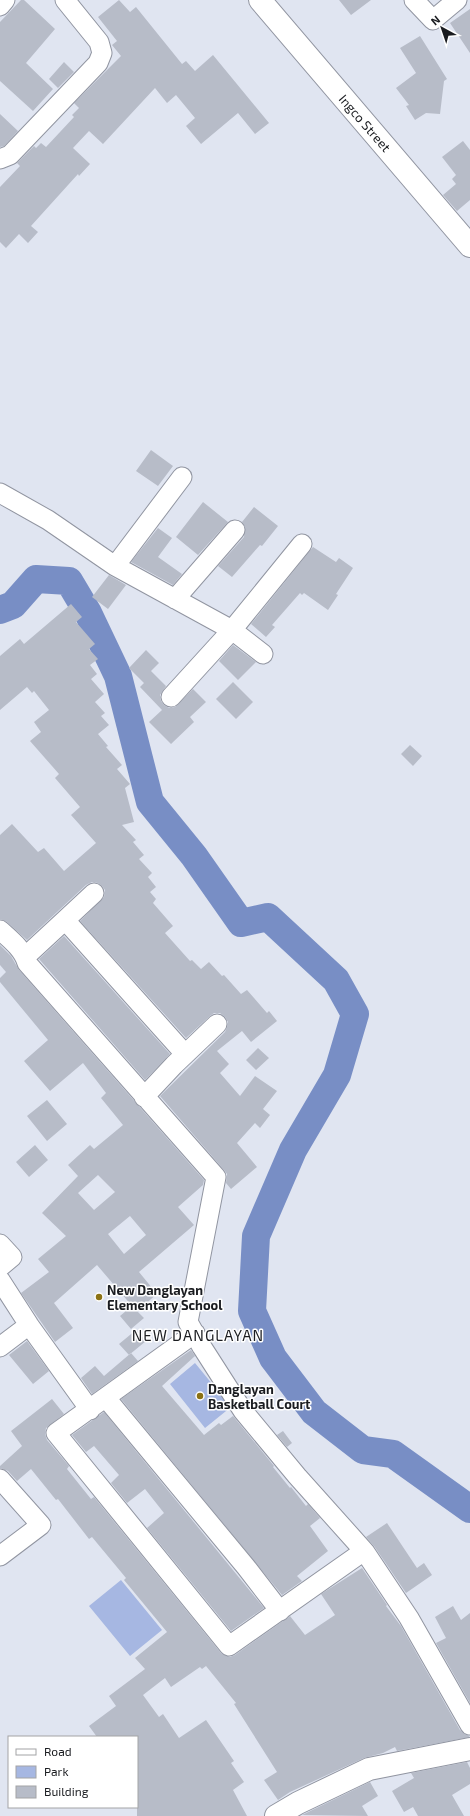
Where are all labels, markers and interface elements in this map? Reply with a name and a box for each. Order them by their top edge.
north arrow [422,8,462,48]
text: N [428,12,443,27]
street label: Ingco Street [336,91,394,155]
place label: New Danglayan Elementary School [107,1282,223,1313]
marker: New Danglayan Elementary School [94,1292,104,1302]
district label: NEW DANGLAYAN [132,1326,264,1344]
place label: Danglayan Basketball Court [208,1381,311,1412]
marker: Danglayan Basketball Court [195,1391,205,1401]
legend [8,1736,138,1808]
text: Road [44,1744,72,1758]
text: Park [44,1764,69,1778]
text: Building [44,1784,89,1798]

